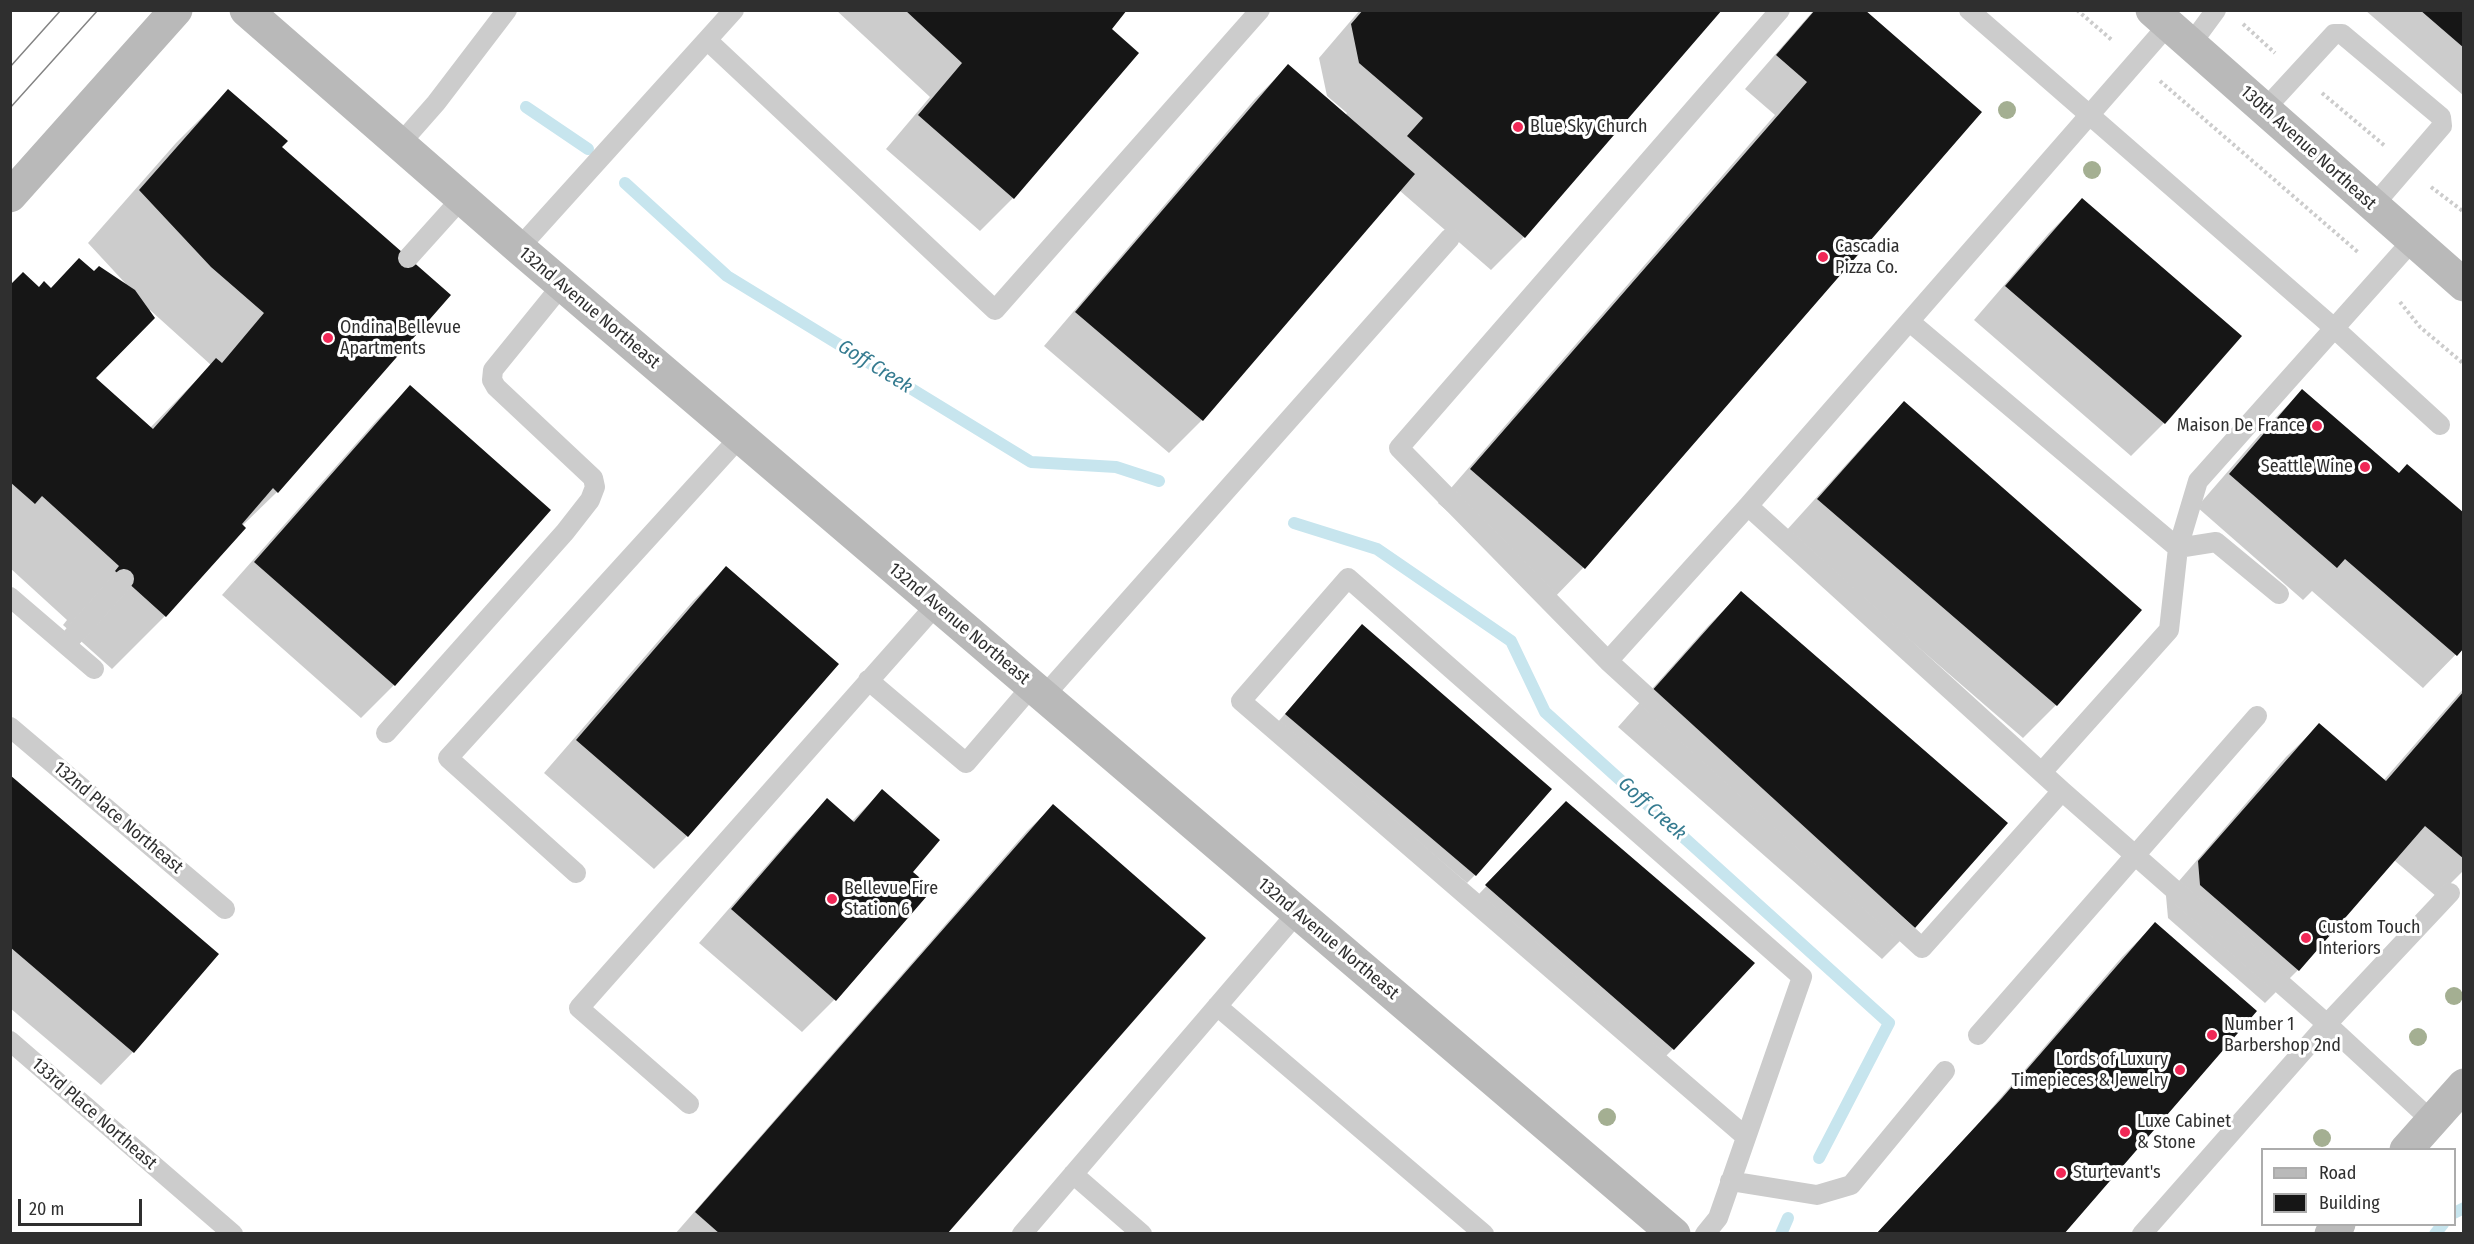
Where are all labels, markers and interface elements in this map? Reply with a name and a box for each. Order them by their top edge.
street label: 130th Avenue Northeast [2236,81,2380,215]
place label: Blue Sky Church [1530,116,1648,138]
marker: Blue Sky Church [1511,120,1525,134]
place label: Cascadia Pizza Co. [1835,236,1900,278]
street label: 132nd Avenue Northeast [514,243,664,373]
marker: Cascadia Pizza Co. [1816,250,1830,264]
place label: Ondina Bellevue Apartments [340,317,461,360]
marker: Ondina Bellevue Apartments [321,331,335,345]
water label: Goff Creek [833,335,917,399]
place label: Maison De France [2177,415,2305,437]
marker: Maison De France [2310,419,2324,433]
place label: Seattle Wine [2261,456,2353,478]
marker: Seattle Wine [2358,460,2372,474]
street label: 132nd Avenue Northeast [884,559,1034,689]
street label: 132nd Place Northeast [49,757,187,879]
water label: Goff Creek [1613,772,1691,846]
street label: 132nd Avenue Northeast [1253,874,1403,1004]
place label: Bellevue Fire Station 6 [844,878,938,920]
marker: Bellevue Fire Station 6 [825,892,839,906]
place label: Custom Touch Interiors [2318,917,2421,960]
marker: Custom Touch Interiors [2299,931,2313,945]
place label: Number 1 Barbershop 2nd [2224,1014,2341,1056]
marker: Number 1 Barbershop 2nd [2205,1028,2219,1042]
place label: Lords of Luxury Timepieces & Jewelry [2011,1049,2168,1092]
street label: 133rd Place Northeast [27,1054,161,1174]
marker: Lords of Luxury Timepieces & Jewelry [2173,1063,2187,1077]
place label: Luxe Cabinet & Stone [2137,1111,2231,1154]
marker: Luxe Cabinet & Stone [2118,1125,2132,1139]
legend [2261,1148,2456,1226]
place label: Sturtevant's [2073,1162,2161,1184]
text: Road [2319,1162,2356,1184]
marker: Sturtevant's [2054,1166,2068,1180]
scale bar [21,1187,146,1225]
text: Building [2319,1192,2380,1214]
text: 20 m [29,1198,64,1220]

